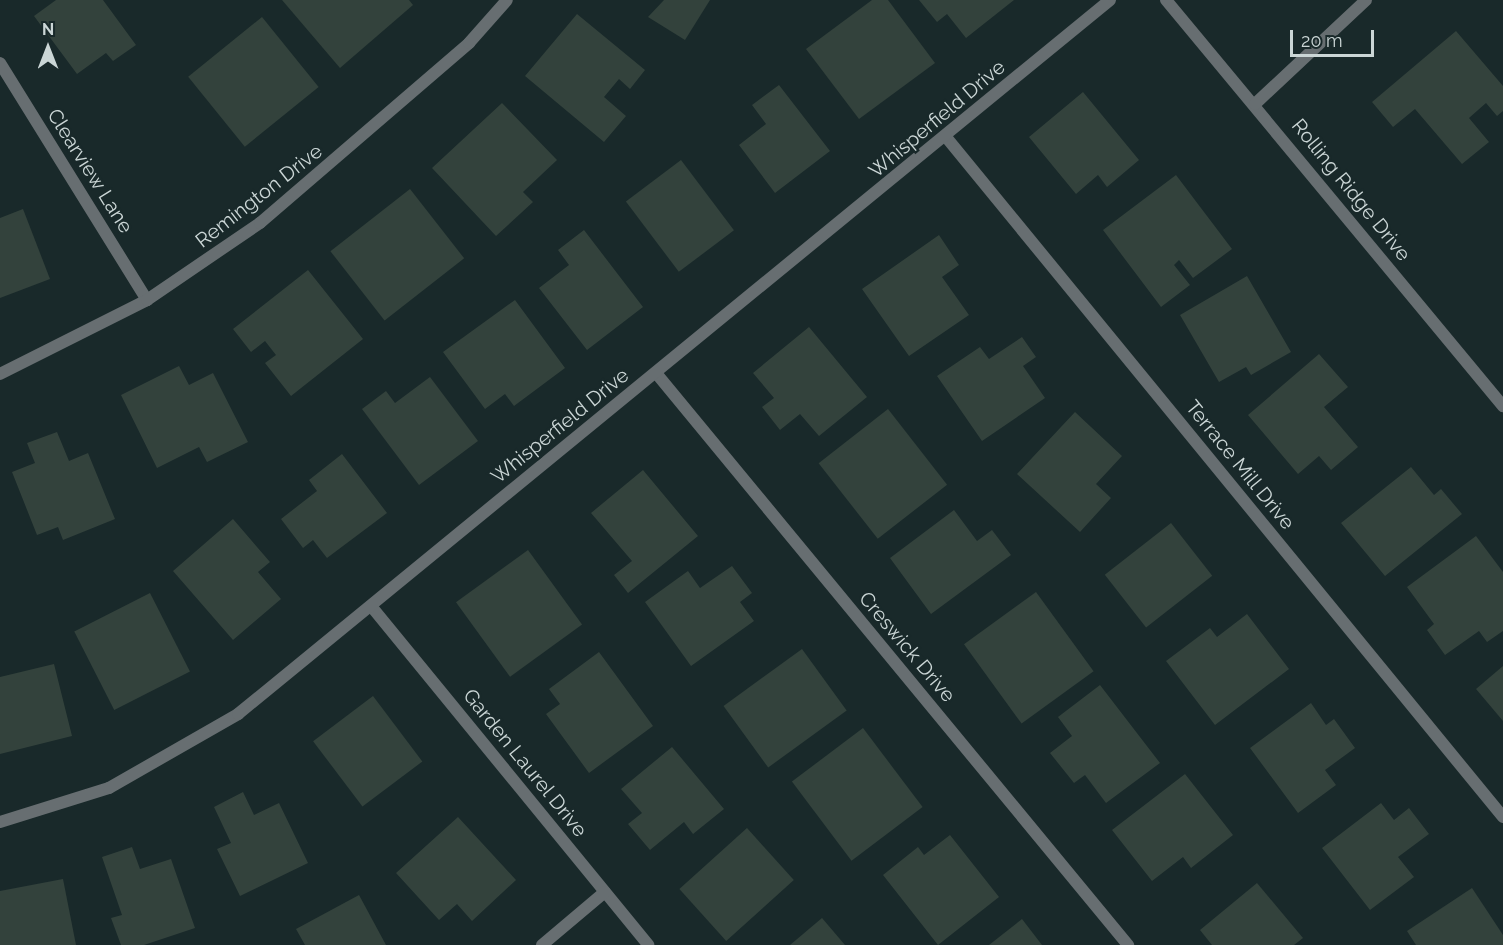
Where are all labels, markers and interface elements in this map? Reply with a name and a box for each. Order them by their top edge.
north arrow [18,18,78,78]
scale bar [1293,18,1377,56]
text: N [42,20,54,39]
text: 20 m [1301,30,1343,51]
street label: Whisperfield Drive [864,55,1010,183]
street label: Clearview Lane [42,104,138,238]
street label: Rolling Ridge Drive [1286,114,1416,266]
street label: Remington Drive [191,139,327,253]
street label: Whisperfield Drive [486,363,634,489]
street label: Terrace Mill Drive [1180,395,1300,535]
street label: Creswick Drive [854,587,960,707]
street label: Garden Laurel Drive [458,684,592,842]

